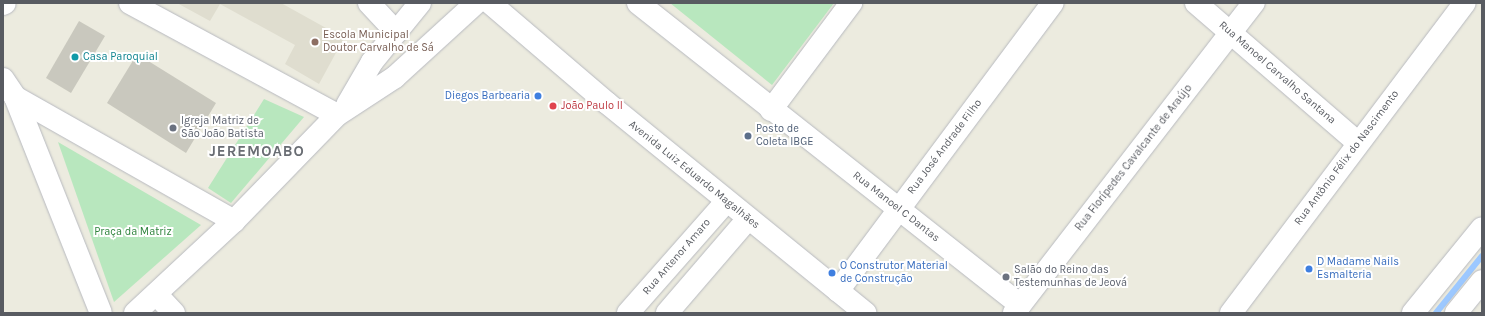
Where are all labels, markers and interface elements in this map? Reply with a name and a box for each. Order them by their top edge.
street label: Rua Manoel Carvalho Santana [1216,19,1338,127]
place label: Escola Municipal Doutor Carvalho de Sá [323,29,434,55]
marker: Escola Municipal Doutor Carvalho de Sá [310,37,320,47]
place label: Casa Paroquial [83,50,158,64]
marker: Casa Paroquial [70,52,80,62]
street label: Rua Florípedes Cavalcante de Araújo [1073,82,1195,234]
street label: Rua Antônio Félix do Nascimento [1292,88,1402,228]
place label: Diegos Barbearia [445,89,530,103]
marker: Diegos Barbearia [533,91,543,101]
street label: Rua José Andrade Filho [905,97,985,197]
place label: João Paulo II [561,99,623,113]
marker: João Paulo II [548,101,558,111]
place label: Igreja Matriz de São João Batista [181,115,264,141]
street label: Avenida Luiz Eduardo Magalhães [626,118,762,232]
marker: Igreja Matriz de São João Batista [168,123,178,133]
place label: Posto de Coleta IBGE [756,123,813,149]
marker: Posto de Coleta IBGE [743,131,753,141]
district label: JEREMOABO [209,143,305,161]
street label: Rua Manoel C Dantas [850,169,942,245]
street label: Rua Antenor Amaro [640,216,714,298]
park label: Praça da Matriz [94,225,172,239]
place label: D Madame Nails Esmalteria [1317,256,1399,282]
place label: O Construtor Material de Construção [840,260,948,286]
place label: Salão do Reino das Testemunhas de Jeová [1014,264,1127,290]
marker: D Madame Nails Esmalteria [1304,264,1314,274]
marker: O Construtor Material de Construção [827,268,837,278]
marker: Salão do Reino das Testemunhas de Jeová [1001,272,1011,282]

